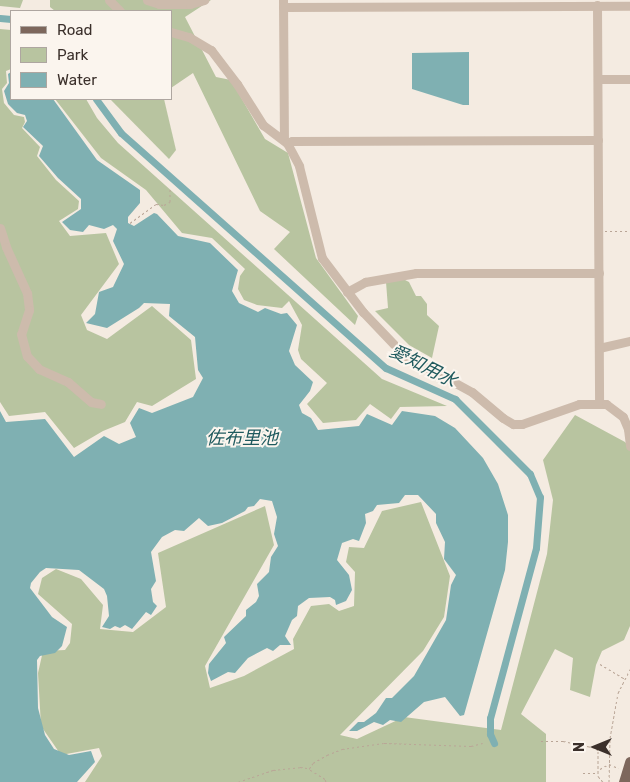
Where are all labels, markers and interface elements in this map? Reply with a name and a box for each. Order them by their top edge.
legend [10,10,172,100]
text: Road [57,21,93,39]
text: Park [57,46,88,64]
text: Water [57,71,97,89]
water label: 愛知用水 [386,340,460,392]
water label: 佐布里池 [206,427,278,449]
north arrow [570,722,620,772]
text: N [571,742,588,752]

